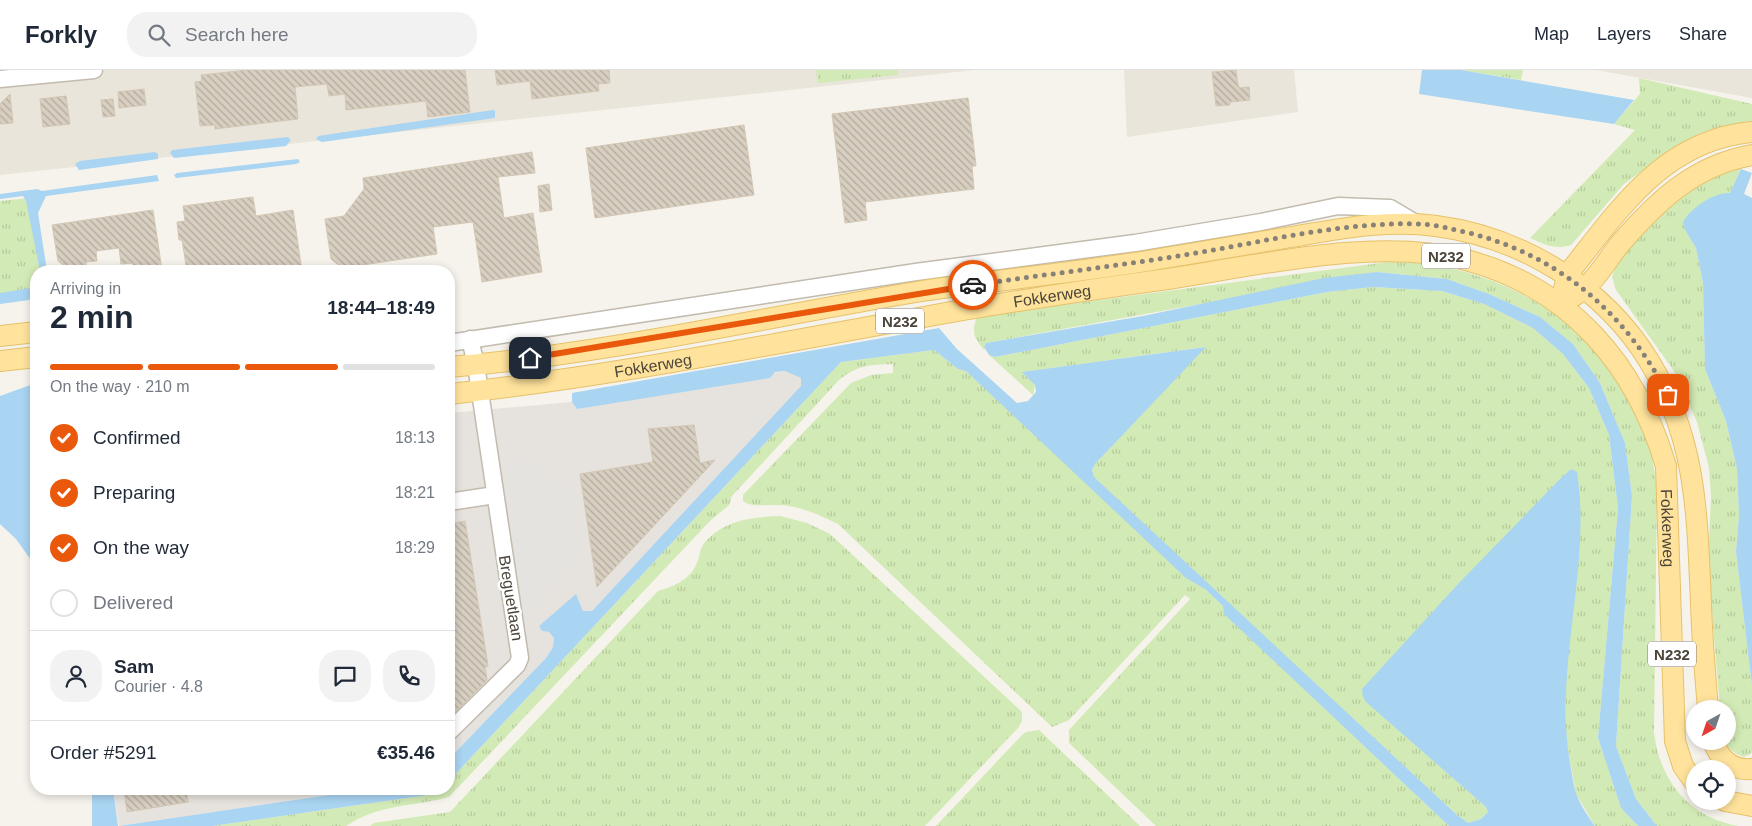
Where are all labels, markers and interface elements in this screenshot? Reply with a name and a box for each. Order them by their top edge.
search box [127,12,477,57]
text: Forkly [25,21,97,48]
icon: search [145,21,173,49]
text: Search here [185,24,289,45]
text: Map [1534,24,1569,44]
text: Layers [1597,24,1651,44]
text: Share [1679,24,1727,44]
road number: N232 [1422,244,1470,268]
courier [948,260,998,310]
icon: car [959,271,987,299]
text: Arriving in [50,280,121,297]
street label: Fokkerweg [1012,281,1092,310]
text: 18:44–18:49 [327,297,435,318]
text: 2 min [50,299,134,335]
road number: N232 [876,308,924,334]
pin [509,337,551,379]
icon: home [516,344,544,372]
street label: Fokkerweg [613,350,693,380]
pin [1647,374,1689,416]
text: On the way · 210 m [50,378,190,395]
icon: bag [1654,381,1682,409]
icon: check [50,424,78,452]
text: Confirmed [93,427,181,448]
text: 18:13 [395,429,435,446]
icon: check [50,479,78,507]
text: Preparing [93,482,175,503]
text: 18:21 [395,484,435,501]
street label: Fokkerweg [1658,489,1678,567]
icon: check [50,534,78,562]
text: On the way [93,537,189,558]
text: 18:29 [395,539,435,556]
street label: Breguetlaan [496,554,526,642]
text: Delivered [93,592,173,613]
road number: N232 [1648,642,1696,666]
button: person [50,650,102,702]
button: chat [319,650,371,702]
button: phone [383,650,435,702]
text: Sam [114,656,154,677]
text: Courier · 4.8 [114,678,203,695]
north arrow [1686,700,1736,750]
map controls [1686,700,1736,810]
text: Order #5291 [50,742,157,763]
text: €35.46 [377,742,435,763]
button: locate [1686,760,1736,810]

